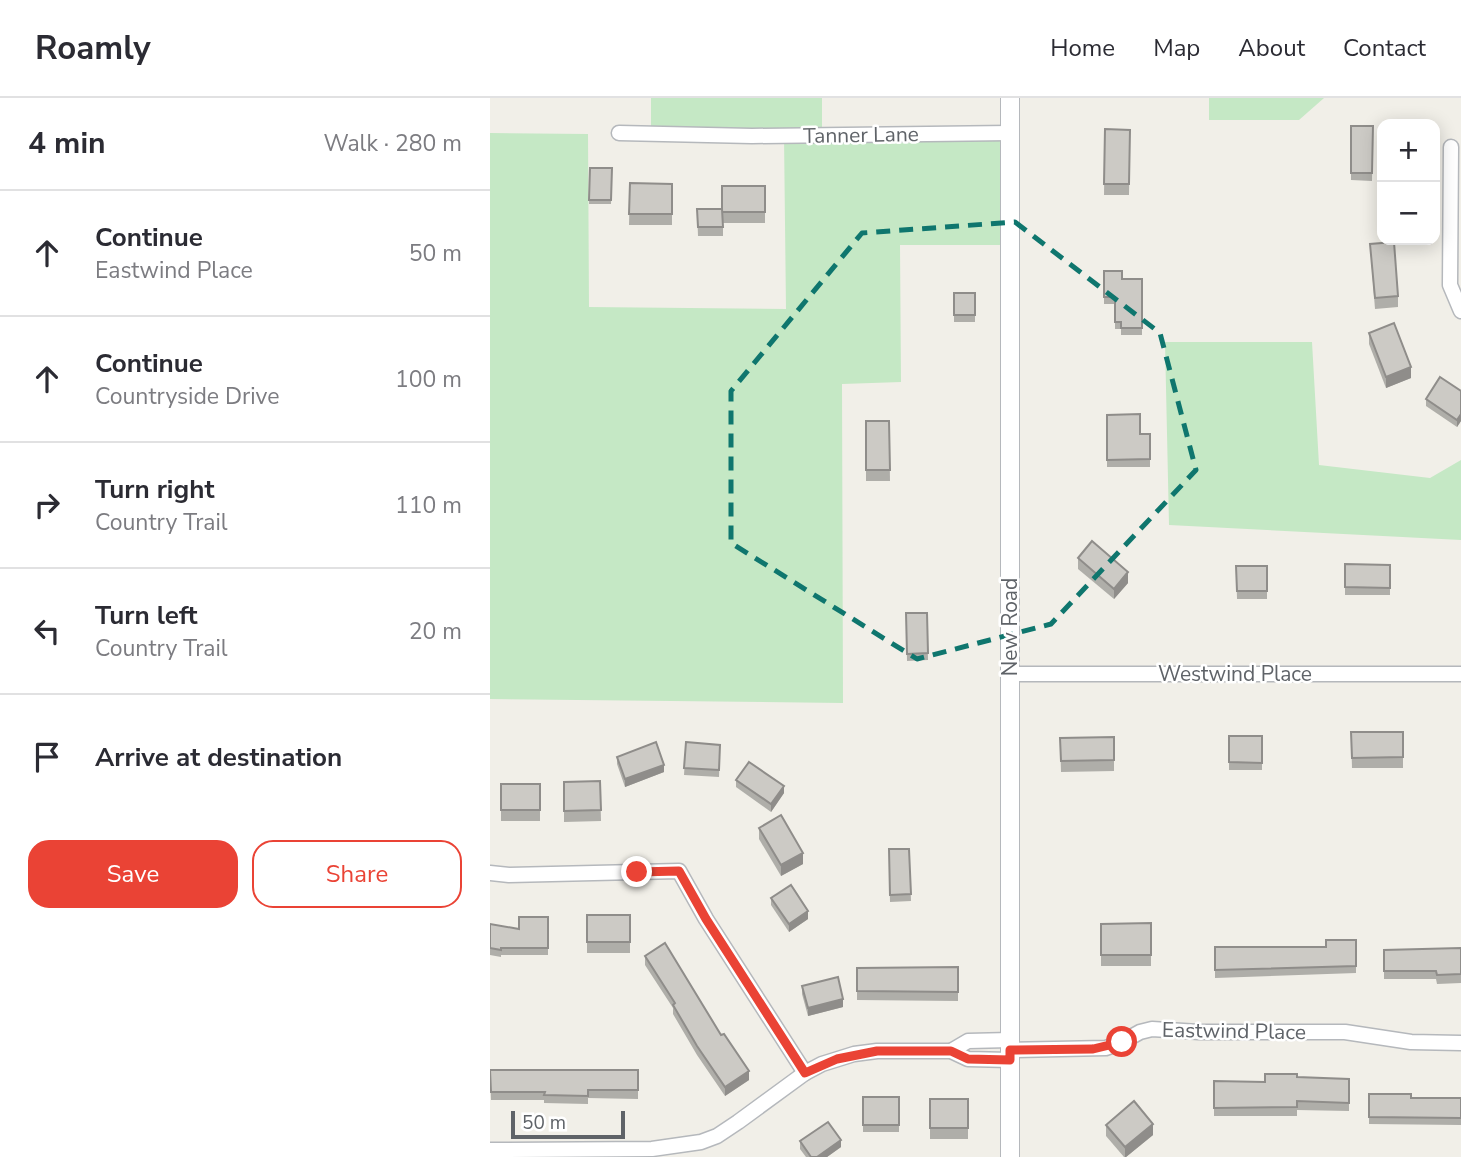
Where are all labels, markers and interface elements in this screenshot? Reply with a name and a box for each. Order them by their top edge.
text: Roamly [35,26,151,71]
text: Home [1050,32,1115,64]
text: Map [1153,32,1200,64]
text: About [1238,32,1305,64]
text: Contact [1343,32,1426,64]
map controls [1377,119,1440,245]
button: + [1377,119,1440,182]
street label: Tanner Lane [803,120,919,150]
text: 4 min [28,123,106,164]
text: Walk · 280 m [323,128,462,159]
button: − [1377,182,1440,245]
text: Continue [95,220,203,255]
icon: ahead [28,234,66,272]
text: 50 m [409,238,462,269]
text: Eastwind Place [95,255,253,286]
text: Continue [95,346,203,381]
icon: ahead [28,360,66,398]
text: 100 m [395,364,462,395]
text: Countryside Drive [95,381,280,412]
text: Turn right [95,472,214,507]
icon: right [28,486,66,524]
text: 110 m [395,490,462,521]
text: Country Trail [95,507,228,538]
street label: New Road [996,578,1024,676]
text: Turn left [95,598,198,633]
icon: left [28,612,66,650]
text: 20 m [409,616,462,647]
text: Country Trail [95,633,228,664]
street label: Westwind Place [1158,660,1312,688]
icon: arrive [28,738,66,776]
text: Arrive at destination [95,740,342,775]
button: Save [28,840,238,908]
button: Share [252,840,462,908]
route end [621,856,652,887]
street label: Eastwind Place [1162,1016,1306,1046]
route start [1106,1026,1137,1057]
scale bar [511,1108,625,1140]
text: 50 m [522,1110,566,1136]

